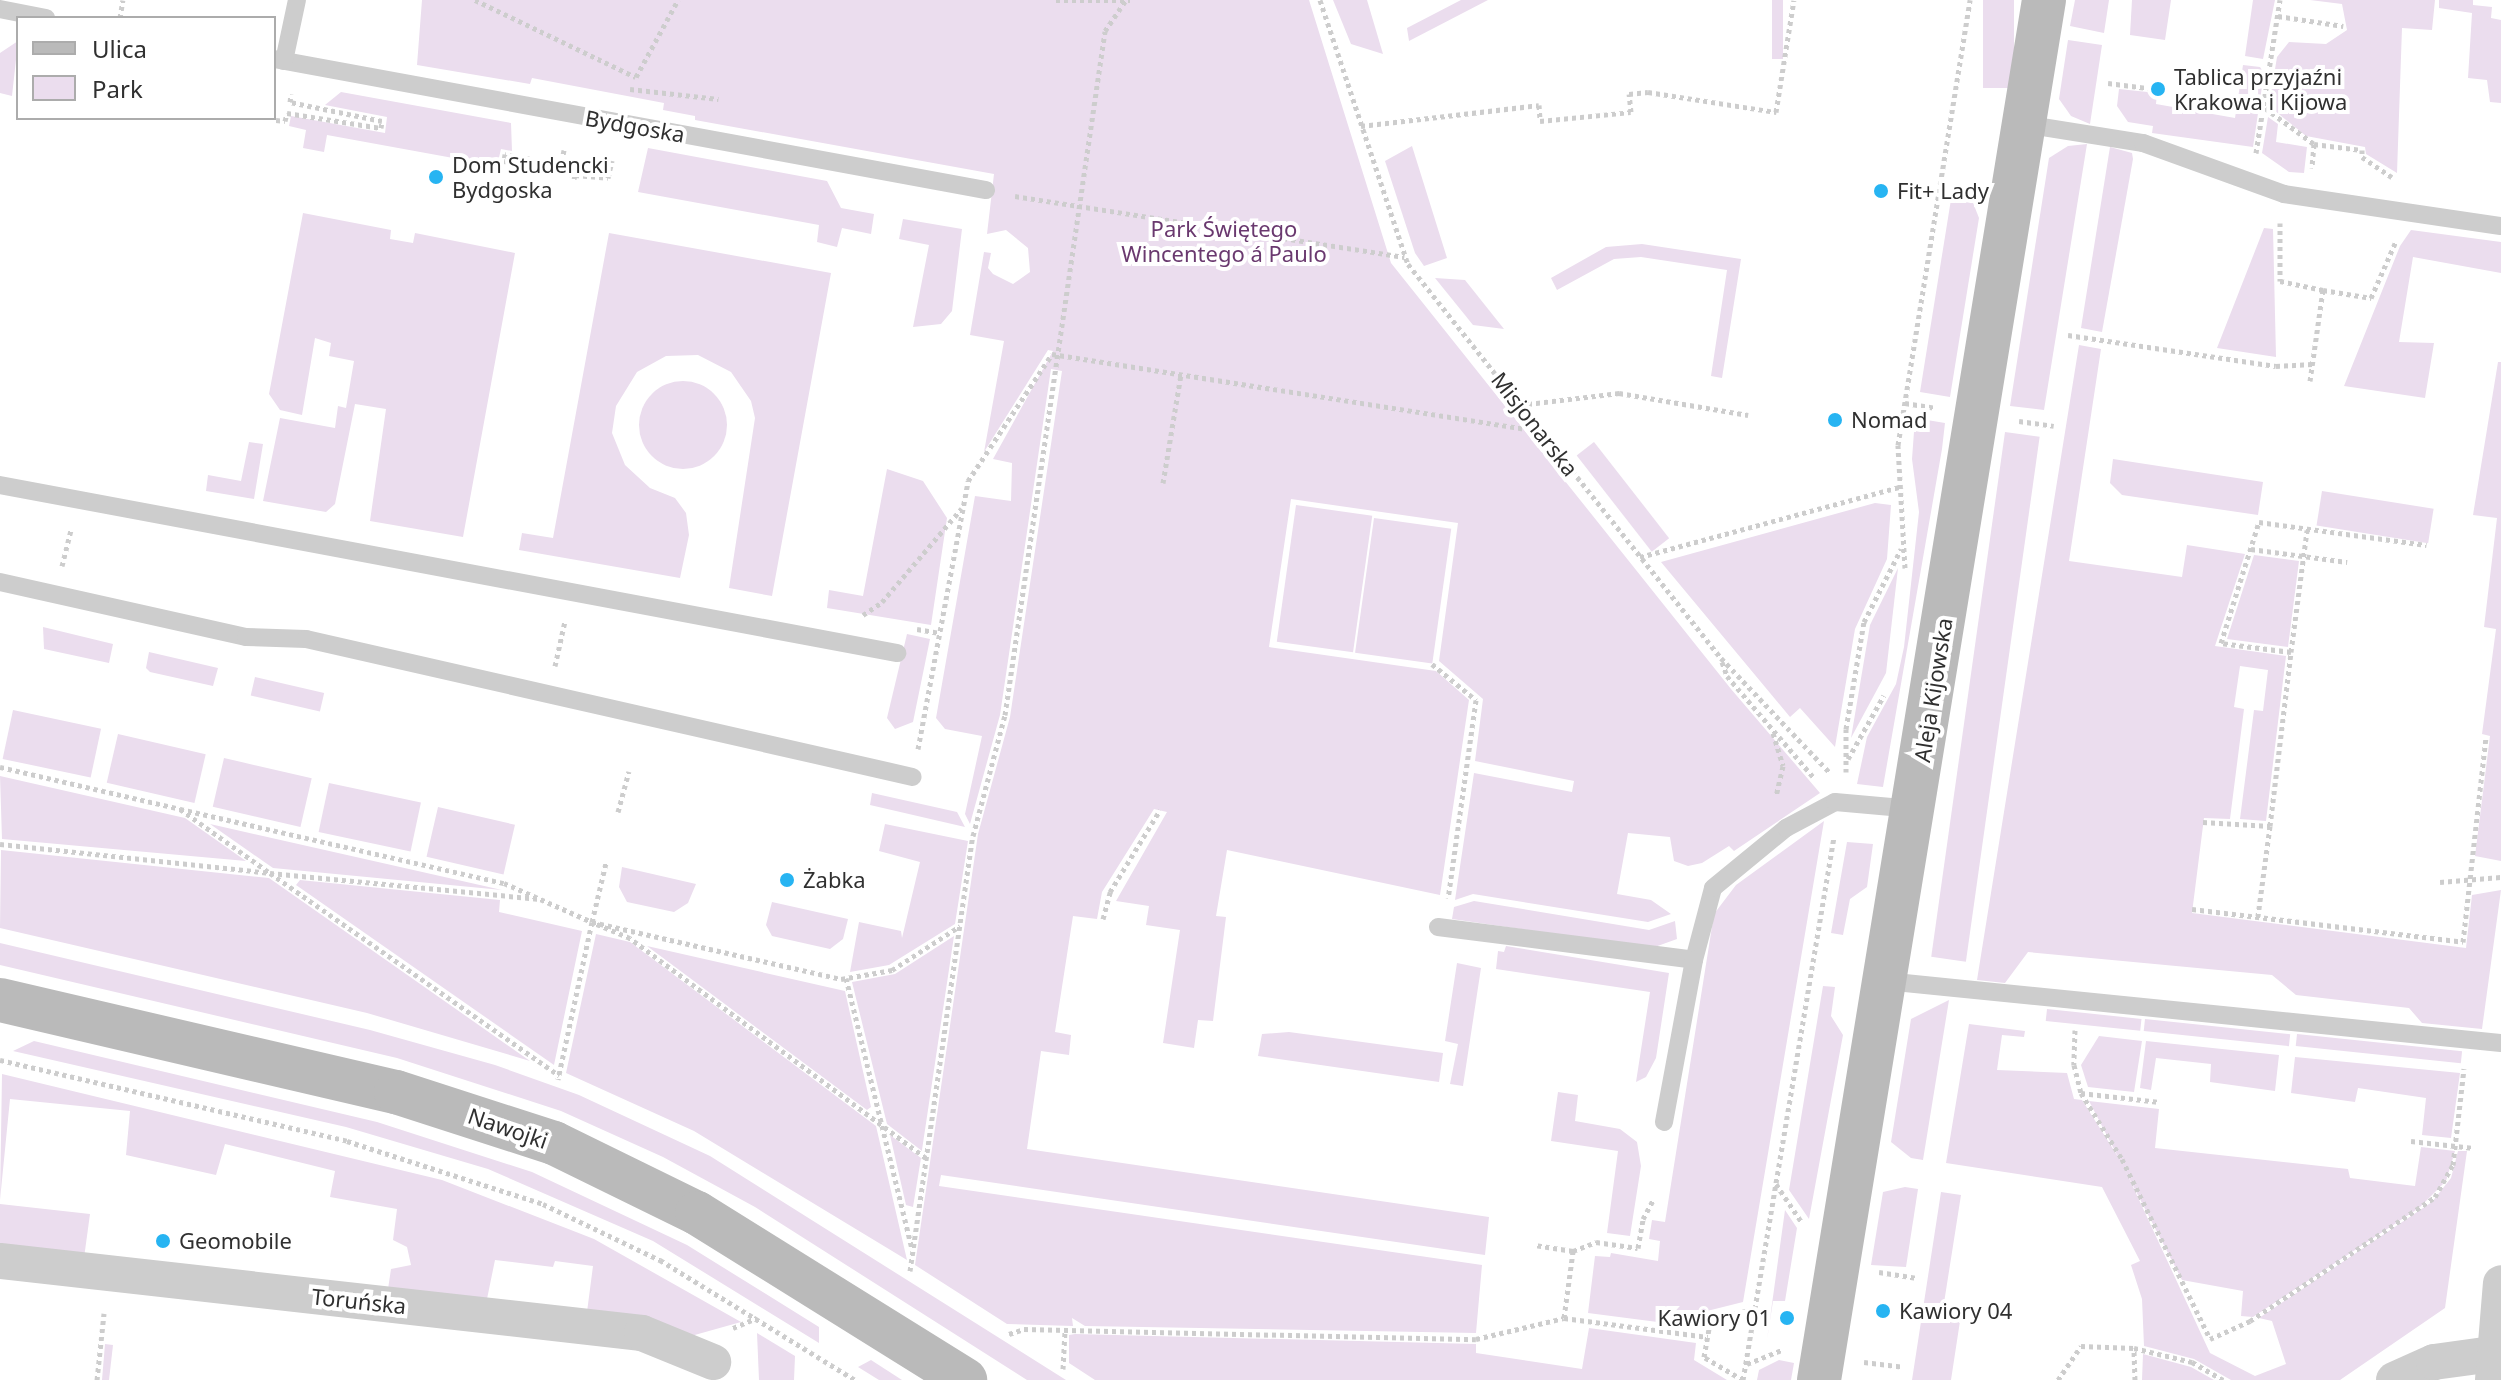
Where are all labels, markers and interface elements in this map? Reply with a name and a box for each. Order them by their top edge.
legend [16,16,276,120]
text: Ulica [92,32,147,65]
place label: Tablica przyjaźni Krakowa i Kijowa [2174,63,2347,114]
text: Park [92,72,143,105]
marker: Tablica przyjaźni Krakowa i Kijowa [2149,80,2167,98]
street label: Bydgoska [583,104,687,148]
place label: Dom Studencki Bydgoska [452,151,609,202]
marker: Dom Studencki Bydgoska [427,168,445,186]
place label: Fit+ Lady [1897,178,1989,204]
marker: Fit+ Lady [1872,182,1890,200]
park label: Park Świętego Wincentego á Paulo [1121,215,1327,266]
street label: Misjonarska [1486,367,1584,481]
place label: Nomad [1851,407,1927,433]
marker: Nomad [1826,411,1844,429]
street label: Aleja Kijowska [1909,616,1957,764]
place label: Żabka [803,867,866,893]
marker: Żabka [778,871,796,889]
street label: Nawojki [465,1102,551,1154]
place label: Geomobile [179,1228,292,1254]
marker: Geomobile [154,1232,172,1250]
street label: Toruńska [310,1283,408,1319]
place label: Kawiory 04 [1899,1298,2012,1324]
marker: Kawiory 04 [1874,1302,1892,1320]
place label: Kawiory 01 [1658,1305,1771,1331]
marker: Kawiory 01 [1778,1309,1796,1327]

